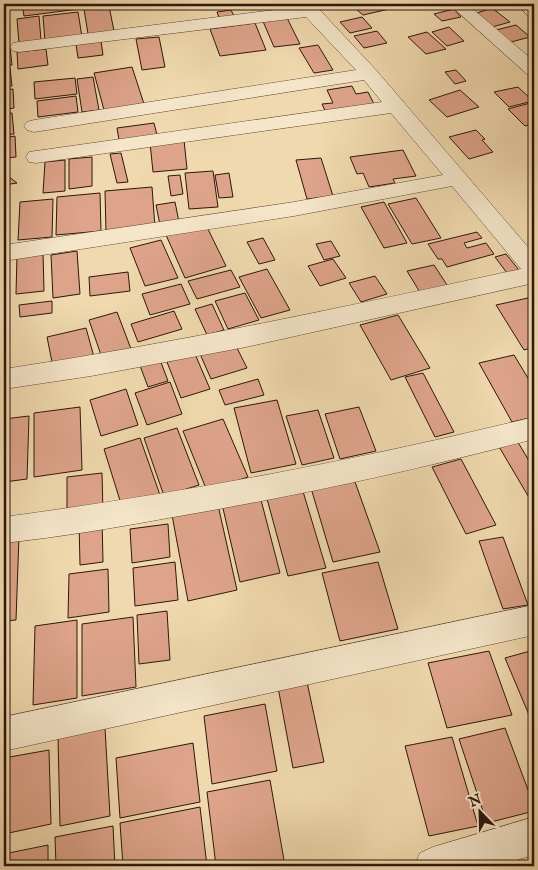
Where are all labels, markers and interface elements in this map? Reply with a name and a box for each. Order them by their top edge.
north arrow [456,788,506,838]
text: N [465,790,484,812]

